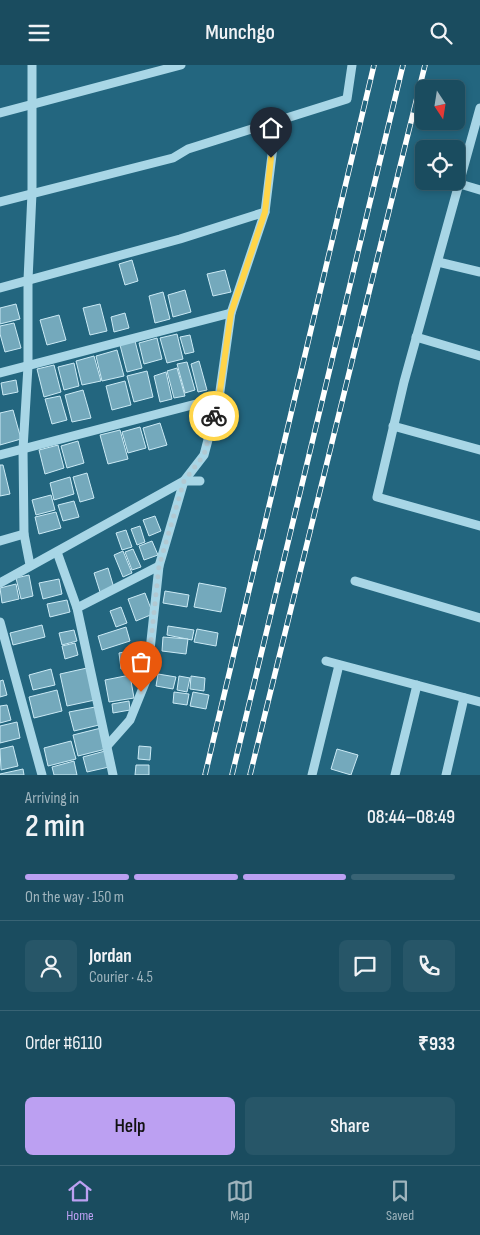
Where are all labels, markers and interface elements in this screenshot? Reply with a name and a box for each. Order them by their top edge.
icon: menu [25,19,53,47]
text: Munchgo [205,19,275,46]
icon: search [427,19,455,47]
north arrow [415,80,465,130]
map controls [415,80,465,190]
pin [250,107,292,158]
icon: home [257,114,285,142]
button: locate [415,140,465,190]
courier [189,391,239,441]
icon: bike [200,402,228,430]
pin [120,641,162,692]
icon: bag [127,648,155,676]
text: Arriving in [25,789,79,808]
text: 08:44–08:49 [367,806,455,829]
text: 2 min [25,807,85,846]
text: On the way · 150 m [25,888,124,907]
button: person [25,940,77,992]
button: chat [339,940,391,992]
button: phone [403,940,455,992]
text: Jordan [89,945,132,968]
text: Courier · 4.5 [89,968,153,987]
text: Order #6110 [25,1032,102,1055]
text: ₹933 [418,1033,455,1056]
button: Help [25,1097,235,1155]
button: Share [245,1097,455,1155]
tab: Home [66,1177,94,1224]
tab: Map [226,1177,254,1224]
tab: Saved [386,1177,414,1224]

